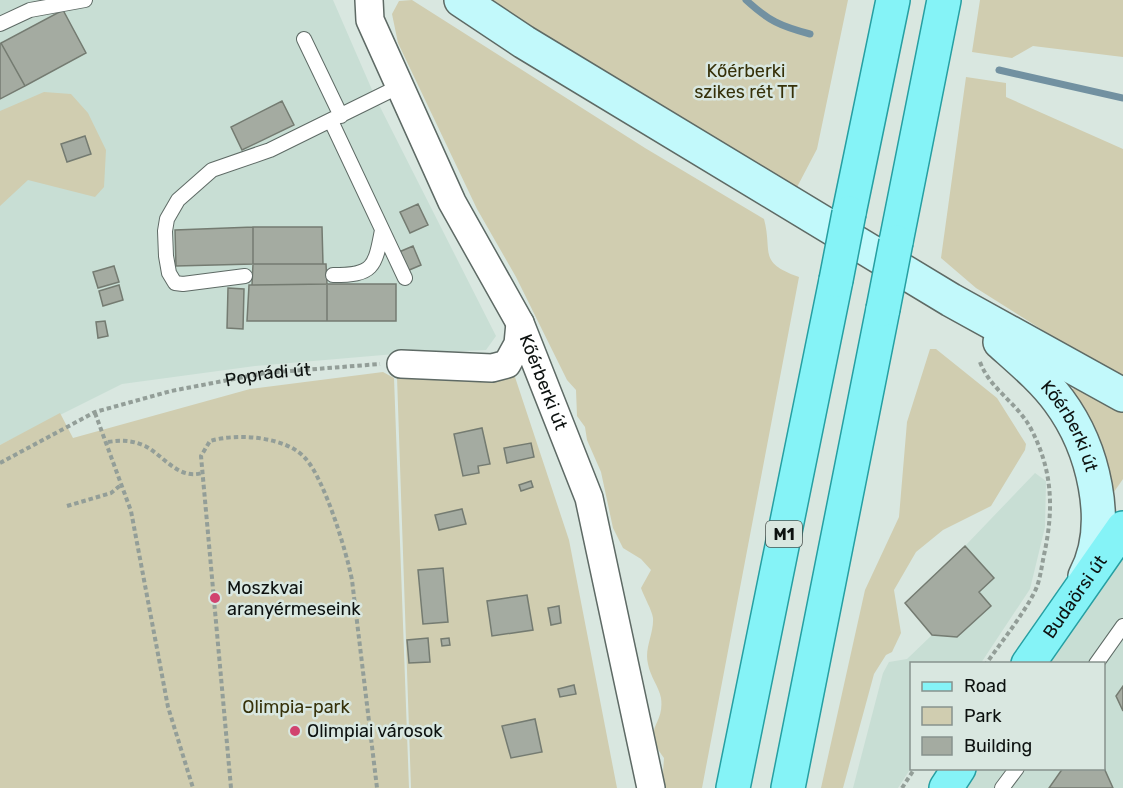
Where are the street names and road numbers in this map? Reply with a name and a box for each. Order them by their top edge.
street label: Kőérberki út [515,331,572,433]
street label: Poprádi út [223,358,312,391]
street label: Kőérberki út [1036,376,1103,474]
road number: M1 [766,521,802,547]
street label: Budaörsi út [1038,551,1112,643]

